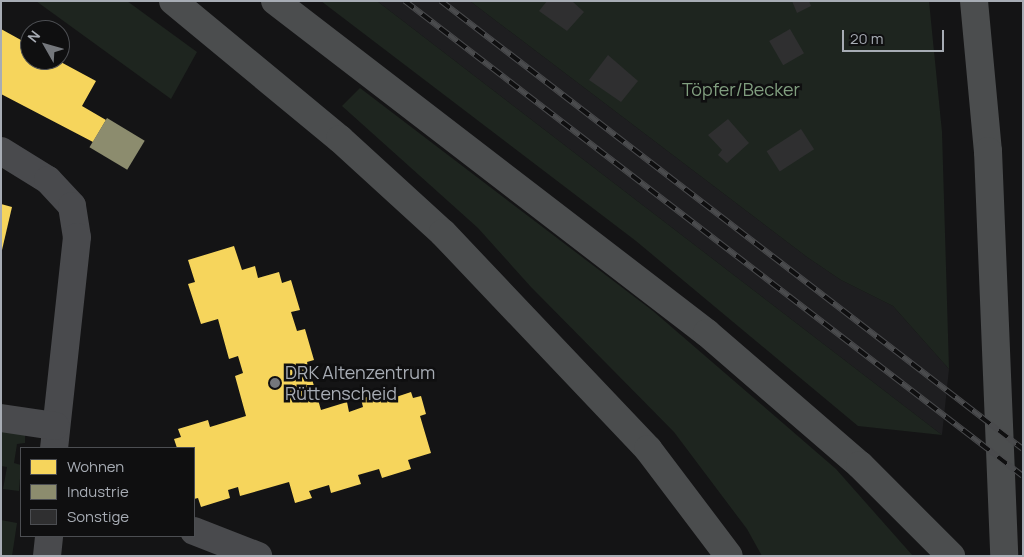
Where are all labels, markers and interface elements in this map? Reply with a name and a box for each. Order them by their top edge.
north arrow [20,20,70,70]
scale bar [844,20,946,52]
text: N [23,26,44,46]
text: 20 m [850,28,883,49]
park label: Töpfer/Becker [682,78,800,100]
place label: DRK Altenzentrum Rüttenscheid [285,362,436,404]
marker: DRK Altenzentrum Rüttenscheid [269,377,281,389]
legend [20,447,195,537]
text: Wohnen [67,456,124,477]
text: Industrie [67,481,129,502]
text: Sonstige [67,506,129,527]

